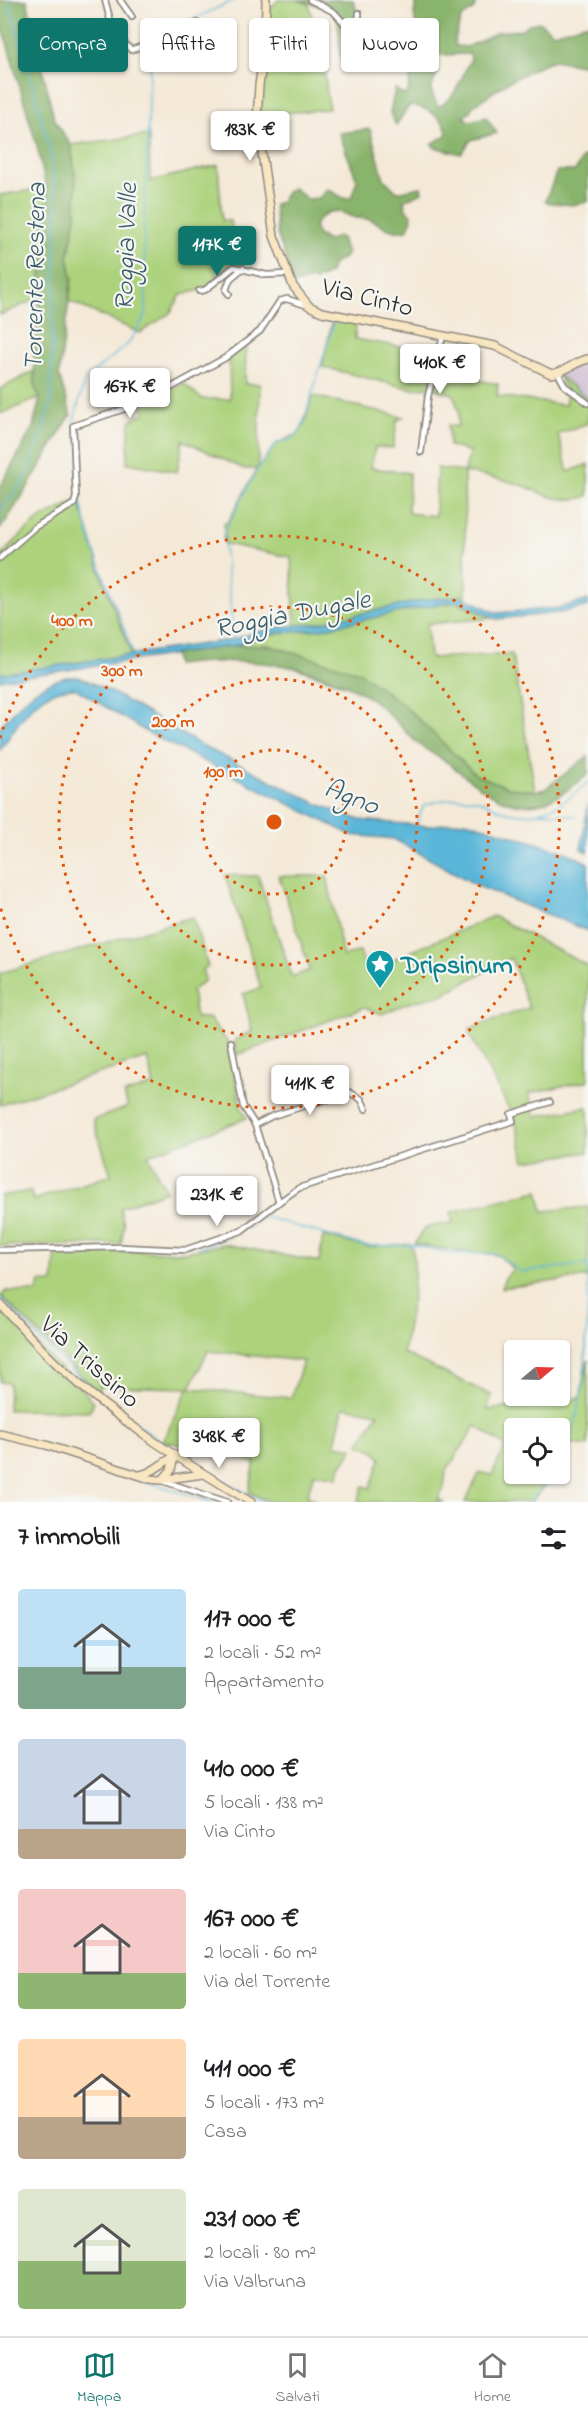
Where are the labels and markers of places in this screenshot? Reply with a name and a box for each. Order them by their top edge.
pin: 183K € [201,111,299,162]
pin: 117K € [168,226,266,277]
pin: 410K € [391,344,489,395]
pin: 167K € [81,368,179,419]
centre of rings [264,812,284,832]
place icon: Dripsinum [364,948,396,990]
place label: Dripsinum [400,948,513,986]
pin: 411K € [261,1065,359,1116]
pin: 231K € [168,1176,266,1227]
pin: 348K € [170,1418,268,1469]

